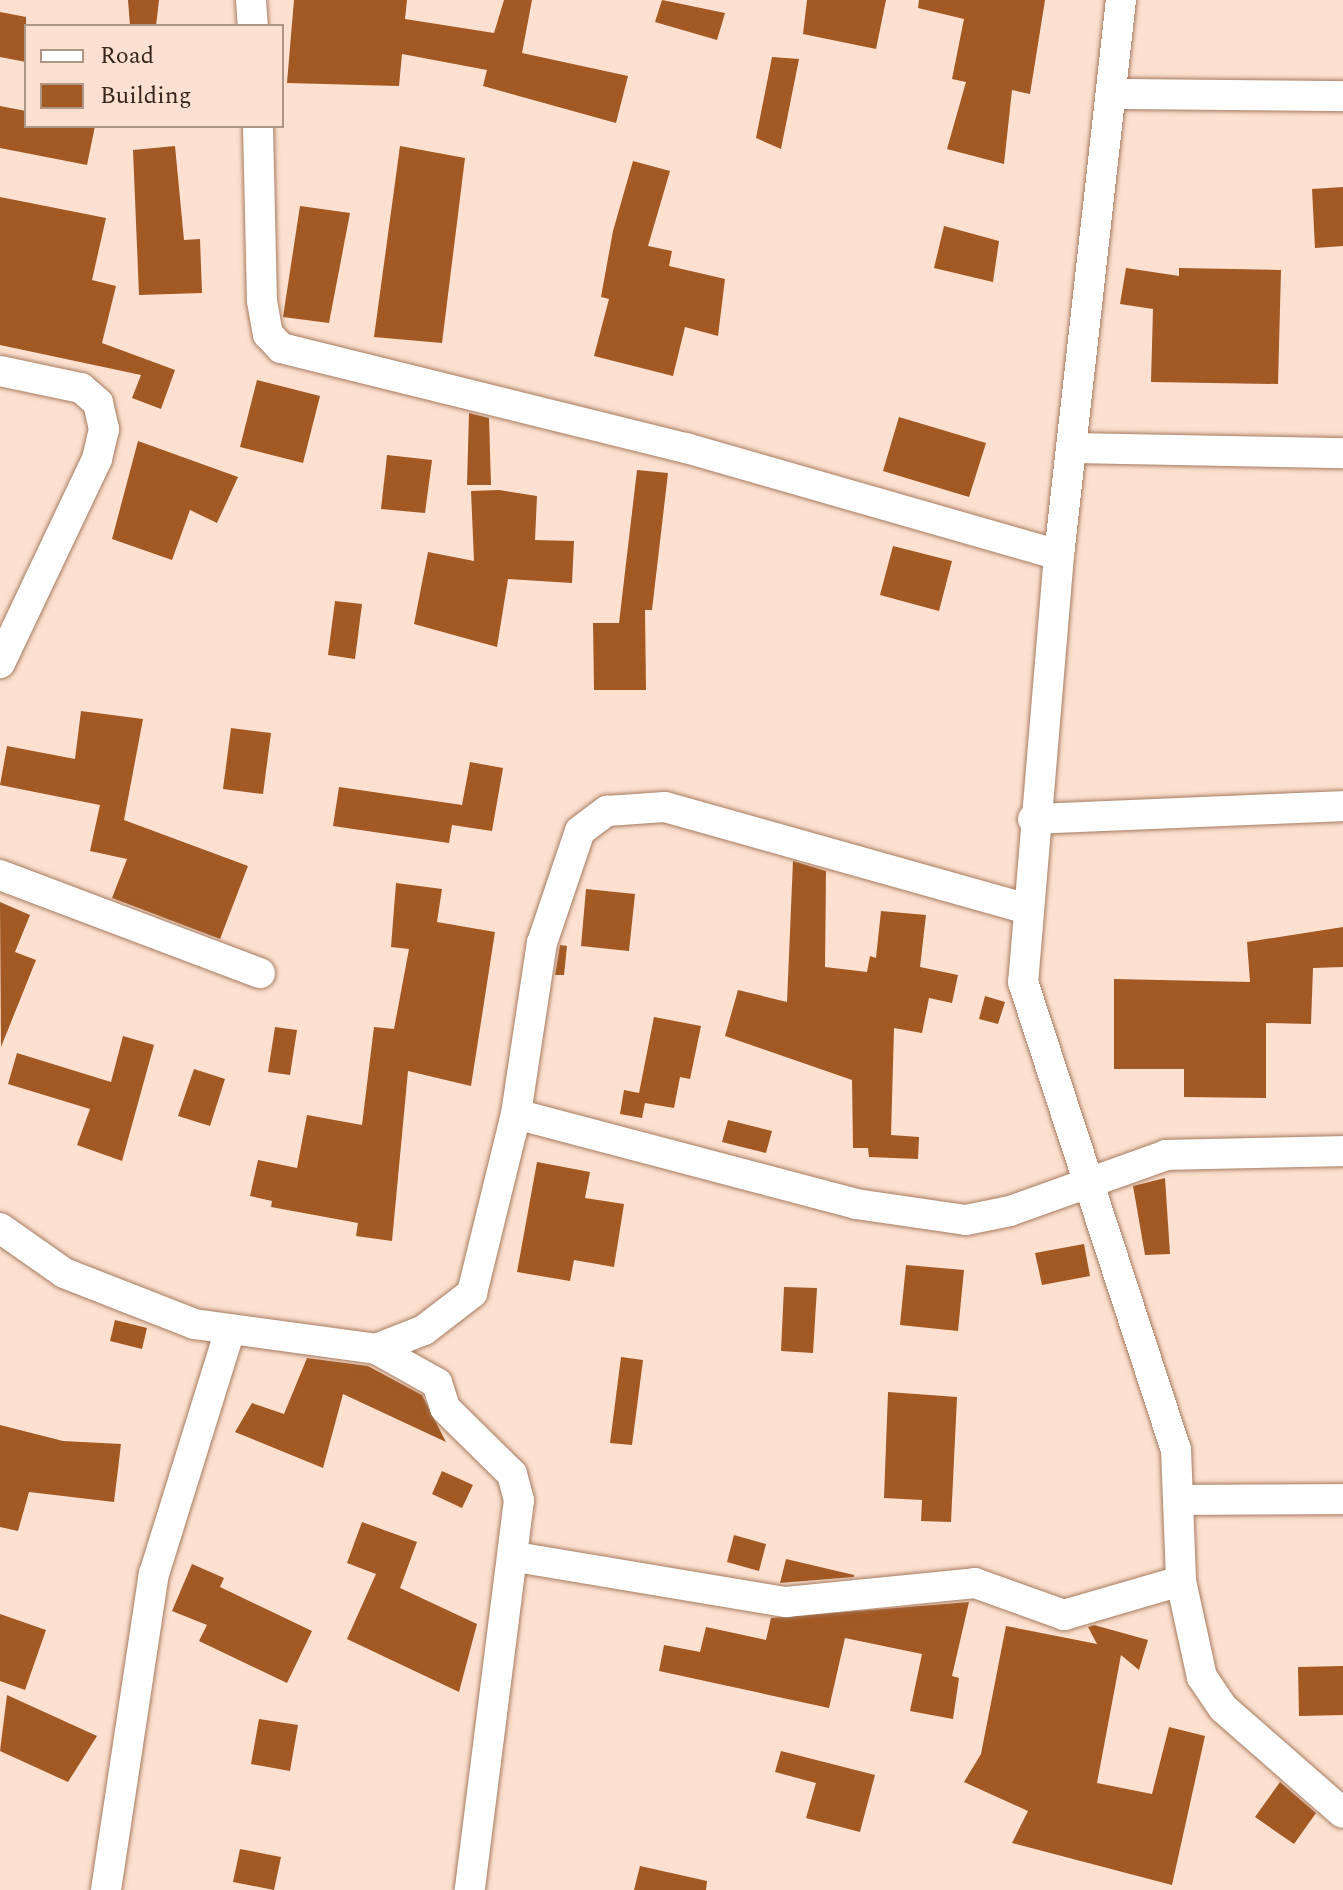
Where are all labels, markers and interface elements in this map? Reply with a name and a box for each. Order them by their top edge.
legend [24,24,284,128]
text: Road [100,38,154,74]
text: Building [100,78,192,114]

